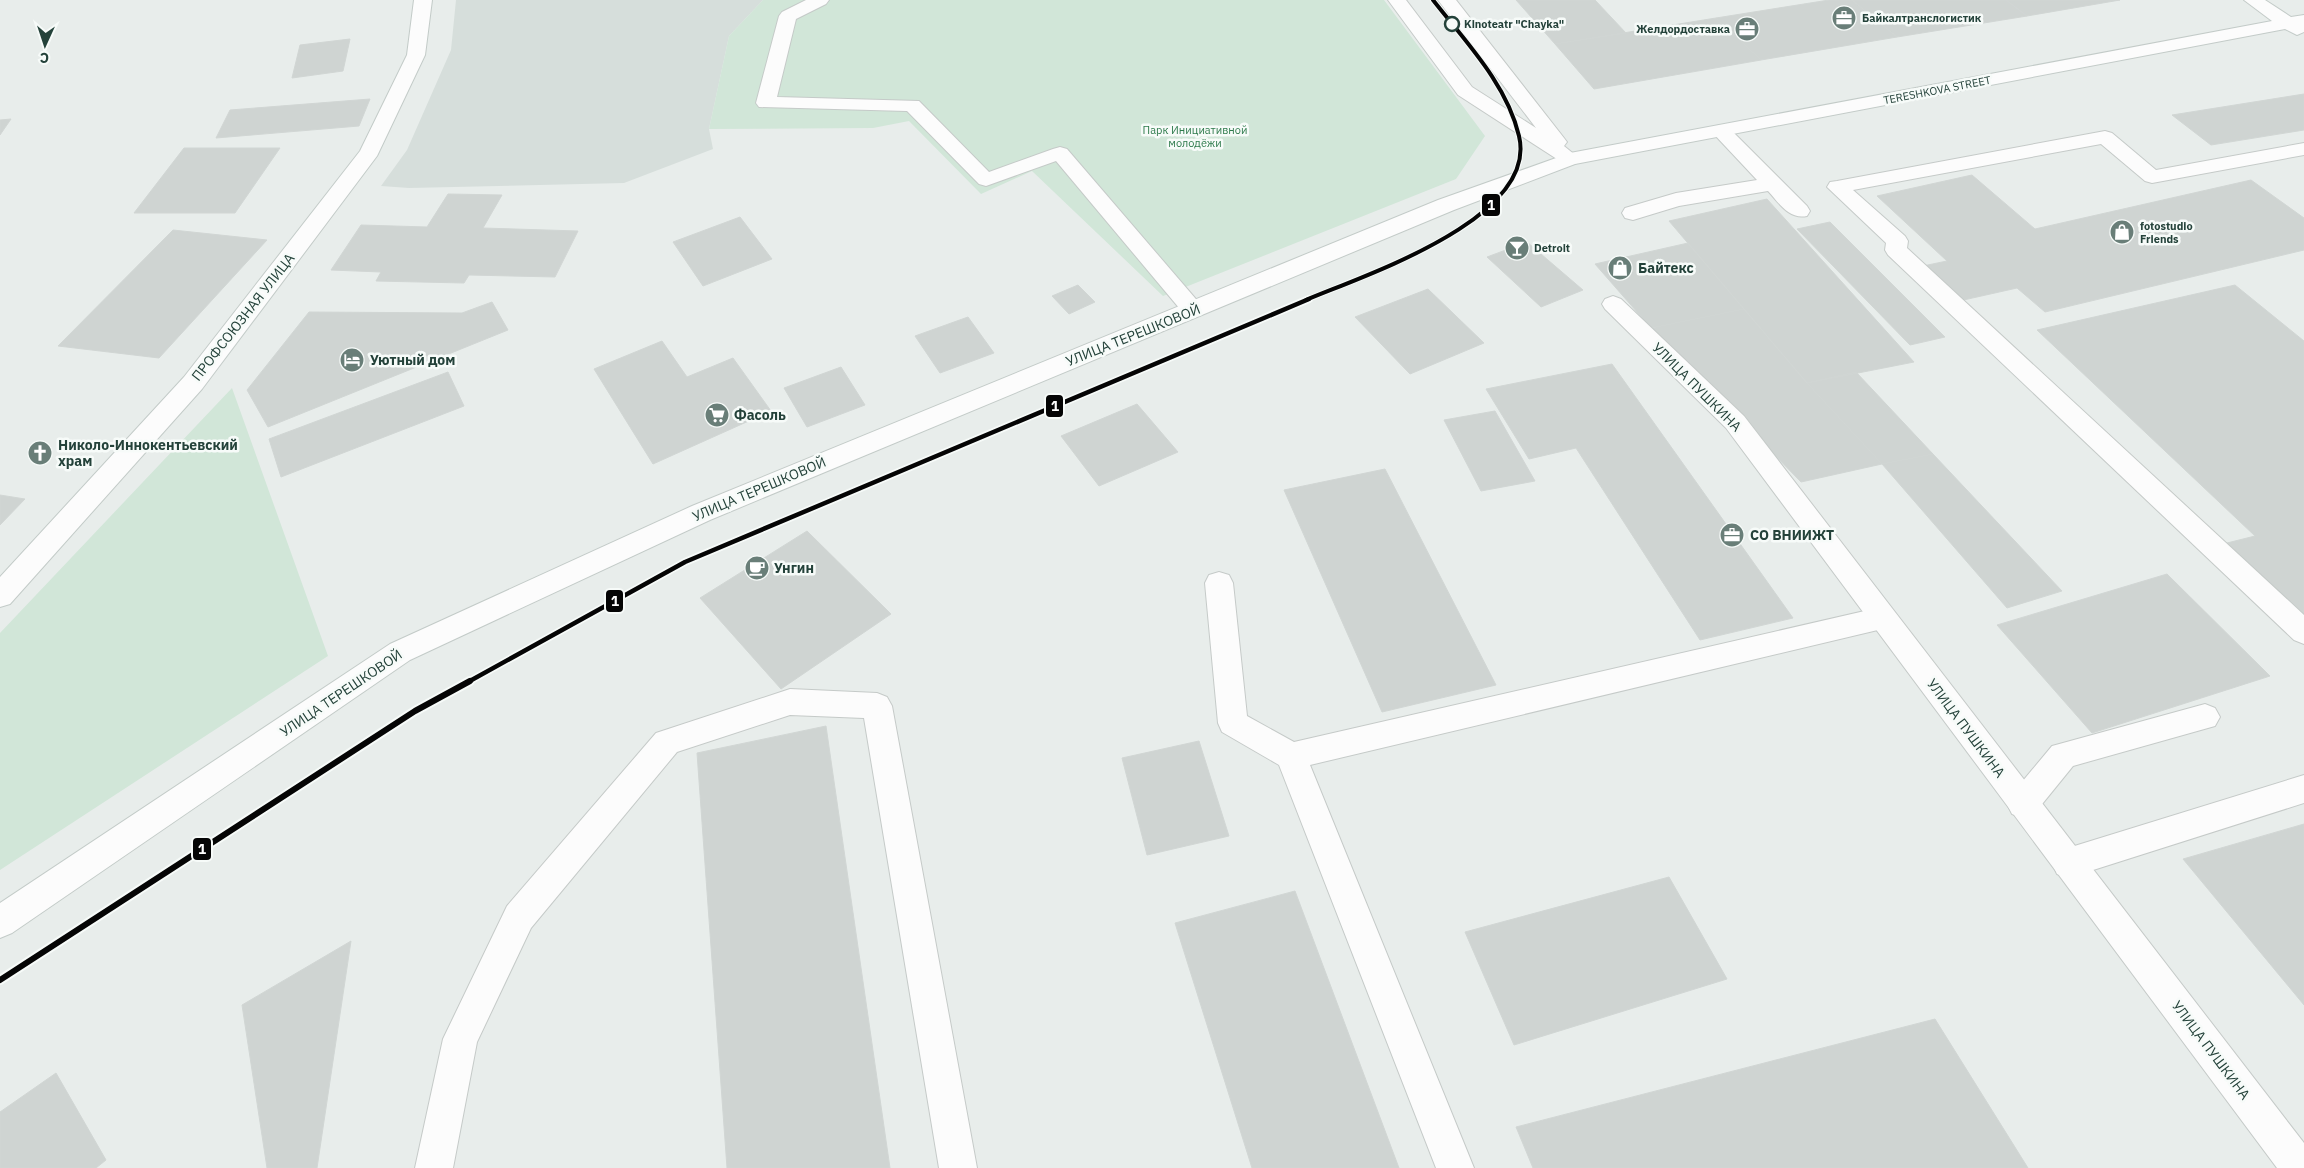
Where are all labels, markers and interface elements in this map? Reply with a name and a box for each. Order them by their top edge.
office icon: Байкалтранслогистик [1831,5,1857,31]
place label: Байкалтранслогистик [1862,11,1982,25]
marker: Kinoteatr "Chayka" [1444,16,1460,32]
office icon: Желдордоставка [1734,16,1760,42]
place label: Kinoteatr "Chayka" [1464,17,1564,31]
north arrow [20,20,70,70]
place label: Желдордоставка [1636,22,1730,36]
text: С [39,49,49,67]
street label: TERESHKOVA STREET [1882,73,1993,107]
park label: Парк Инициативной молодёжи [1143,123,1247,150]
line badge: 1 [1481,193,1501,217]
text: 1 [1487,196,1496,214]
shop icon: fotostudio Friends [2109,219,2135,245]
place label: fotostudio Friends [2140,219,2193,246]
bar icon: Detroit [1504,235,1530,261]
place label: Detroit [1534,241,1570,255]
street label: ПРОФСОЮЗНАЯ УЛИЦА [187,249,299,385]
shop icon: Байтекс [1607,255,1633,281]
place label: Байтекс [1638,259,1694,277]
street label: УЛИЦА ТЕРЕШКОВОЙ [1063,299,1203,370]
street label: УЛИЦА ПУШКИНА [1649,339,1745,435]
hotel icon: Уютный дом [339,347,365,373]
place label: Уютный дом [370,351,455,369]
line badge: 1 [1045,394,1064,418]
text: 1 [1051,397,1060,415]
supermarket icon: Фасоль [704,402,730,428]
place label: Фасоль [734,406,786,424]
place label: Николо-Иннокентьевский храм [58,436,238,470]
church icon: Николо-Иннокентьевский храм [27,440,53,466]
street label: УЛИЦА ТЕРЕШКОВОЙ [689,452,829,525]
office icon: СО ВНИИЖТ [1719,522,1745,548]
place label: СО ВНИИЖТ [1750,526,1834,544]
cafe icon: Унгин [744,555,770,581]
place label: Унгин [774,559,814,577]
line badge: 1 [605,589,624,613]
text: 1 [611,592,620,610]
street label: УЛИЦА ТЕРЕШКОВОЙ [276,645,406,741]
street label: УЛИЦА ПУШКИНА [1923,675,2009,781]
line badge: 1 [192,837,212,861]
text: 1 [198,840,207,858]
street label: УЛИЦА ПУШКИНА [2168,997,2254,1103]

